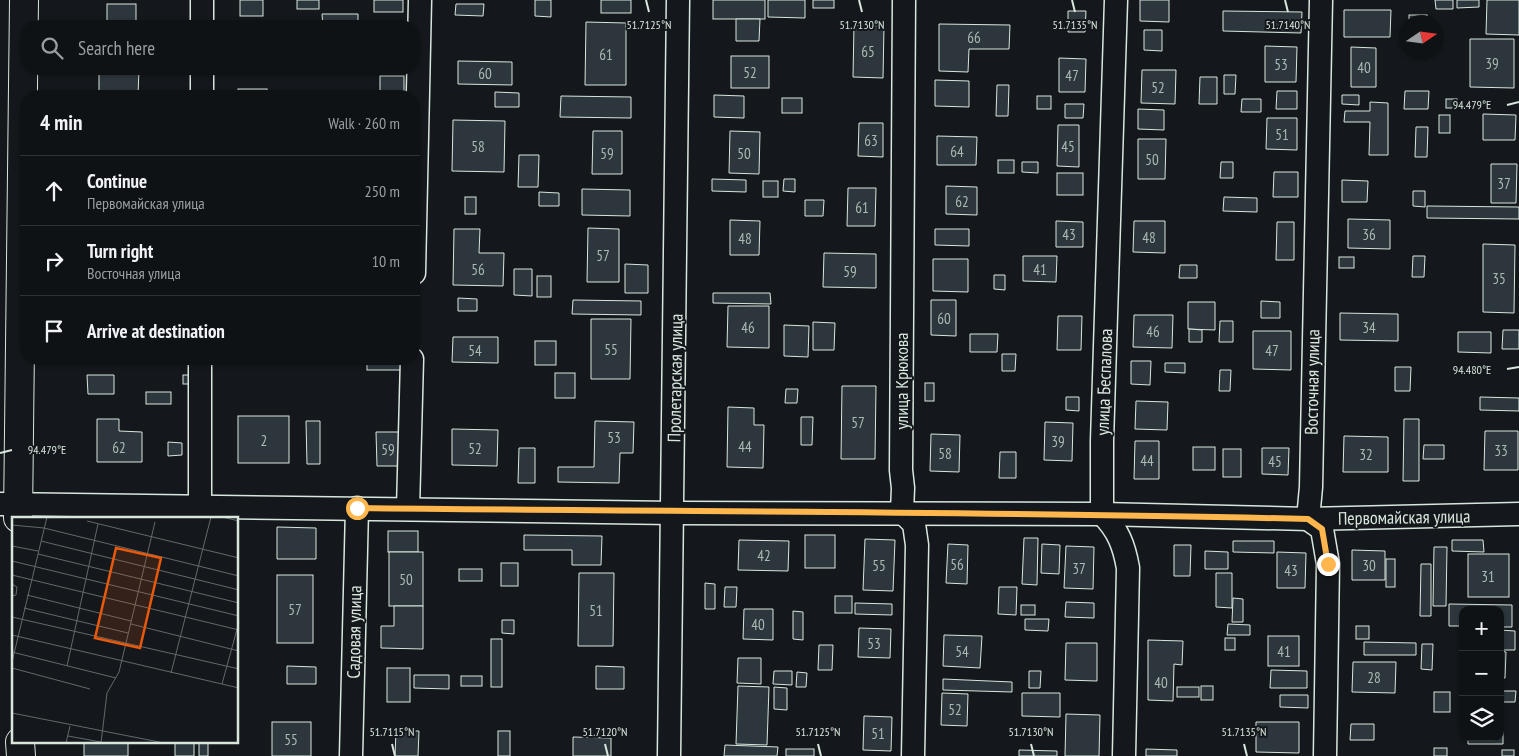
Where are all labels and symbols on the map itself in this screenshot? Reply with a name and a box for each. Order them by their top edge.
north arrow [1399,15,1444,60]
text: 51.7125°N [626,17,672,32]
text: 51.7130°N [839,17,885,32]
text: 51.7135°N [1052,17,1098,32]
text: 51.7140°N [1265,17,1311,32]
house number: 66 [967,28,981,47]
house number: 65 [861,42,875,61]
house number: 61 [599,45,613,64]
house number: 39 [1485,54,1499,73]
house number: 53 [1274,55,1288,74]
house number: 40 [1357,58,1371,77]
house number: 52 [743,63,757,82]
house number: 60 [478,64,492,83]
house number: 47 [1065,66,1079,85]
house number: 52 [1151,78,1165,97]
text: 94.479°E [1453,97,1491,112]
house number: 51 [1275,125,1289,144]
house number: 63 [864,131,878,150]
house number: 58 [471,137,485,156]
house number: 45 [1061,137,1075,156]
house number: 64 [950,142,964,161]
house number: 59 [600,144,614,163]
house number: 50 [737,144,751,163]
house number: 50 [1145,150,1159,169]
house number: 37 [1497,174,1511,193]
house number: 62 [955,192,969,211]
house number: 61 [855,198,869,217]
house number: 43 [1062,225,1076,244]
house number: 36 [1362,225,1376,244]
house number: 48 [1142,228,1156,247]
house number: 48 [738,229,752,248]
house number: 57 [596,246,610,265]
house number: 56 [471,260,485,279]
house number: 41 [1033,260,1047,279]
house number: 59 [843,262,857,281]
house number: 35 [1492,269,1506,288]
house number: 60 [937,309,951,328]
street label: Пролетарская улица [662,313,688,443]
house number: 46 [741,318,755,337]
house number: 34 [1362,318,1376,337]
house number: 46 [1146,322,1160,341]
street label: улица Беспалова [1091,328,1117,436]
street label: Восточная улица [1300,329,1324,435]
street label: улица Крюкова [890,333,913,429]
house number: 55 [604,340,618,359]
house number: 54 [468,341,482,360]
house number: 47 [1265,341,1279,360]
text: 94.480°E [1453,362,1491,377]
house number: 57 [851,413,865,432]
house number: 53 [607,428,621,447]
house number: 2 [261,431,267,450]
house number: 39 [1051,432,1065,451]
house number: 44 [738,437,752,456]
house number: 62 [112,438,126,457]
house number: 52 [468,439,482,458]
house number: 59 [381,440,395,459]
house number: 33 [1494,441,1508,460]
text: 94.479°E [28,442,66,457]
house number: 58 [938,444,952,463]
house number: 32 [1359,445,1373,464]
house number: 44 [1140,451,1154,470]
house number: 45 [1268,452,1282,471]
route start [346,497,369,520]
street label: Первомайская улица [1338,504,1470,530]
inset map [12,517,239,744]
house number: 42 [757,546,771,565]
route end [1317,553,1340,576]
house number: 56 [950,555,964,574]
house number: 55 [872,556,886,575]
house number: 30 [1362,556,1376,575]
house number: 37 [1072,559,1086,578]
house number: 43 [1284,561,1298,580]
house number: 31 [1481,567,1495,586]
house number: 50 [399,570,413,589]
street label: Садовая улица [342,585,366,679]
house number: 57 [288,600,302,619]
house number: 51 [589,601,603,620]
house number: 40 [751,615,765,634]
house number: 53 [867,634,881,653]
house number: 54 [955,642,969,661]
house number: 41 [1277,642,1291,661]
house number: 28 [1367,668,1381,687]
house number: 40 [1154,673,1168,692]
house number: 52 [948,700,962,719]
text: 51.7115°N [369,724,415,739]
text: 51.7120°N [582,724,628,739]
text: 51.7125°N [795,724,841,739]
house number: 51 [871,724,885,743]
text: 51.7130°N [1008,724,1054,739]
text: 51.7135°N [1221,724,1267,739]
house number: 55 [284,730,298,749]

